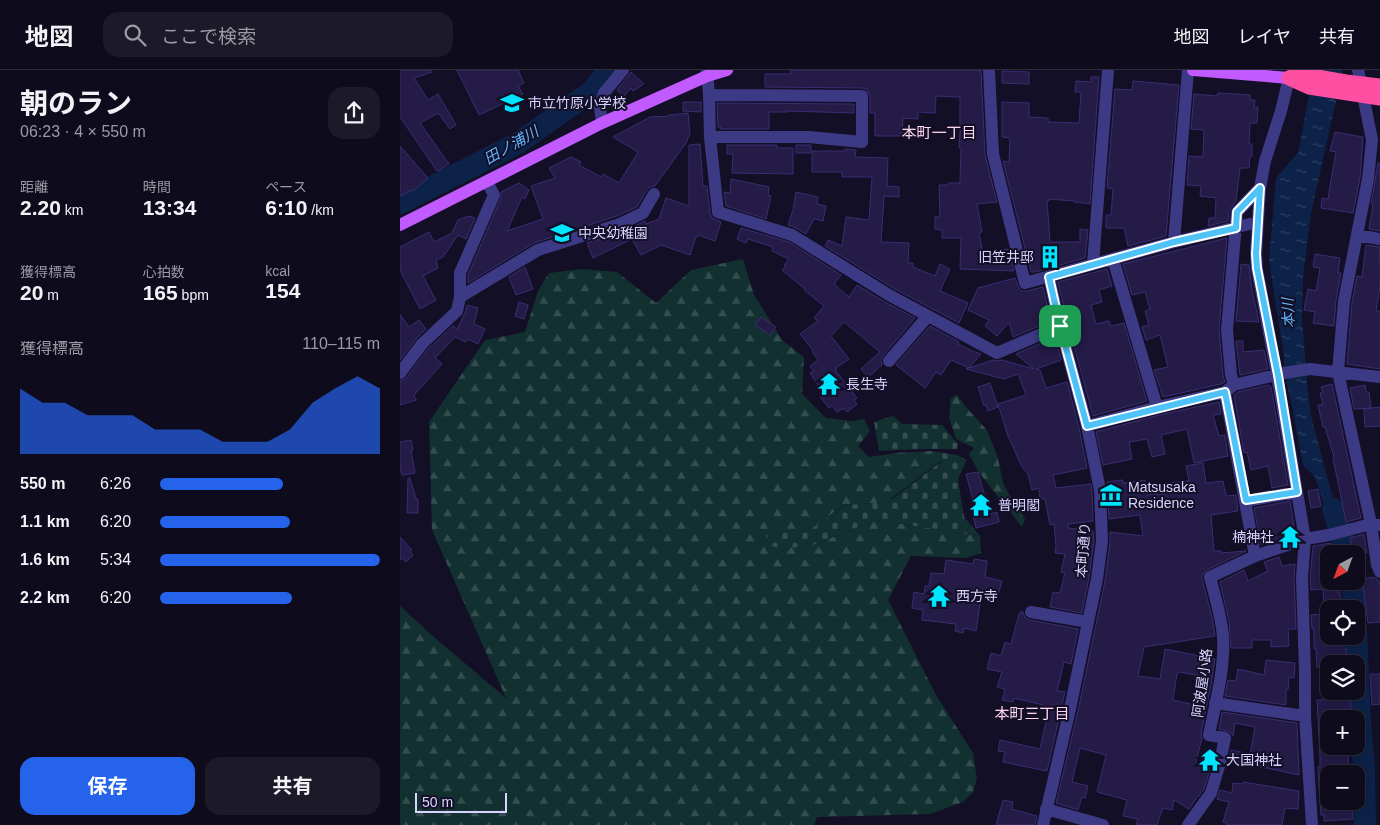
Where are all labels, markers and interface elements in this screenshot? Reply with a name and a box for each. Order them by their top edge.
search box [103,12,453,57]
icon: search [121,21,149,49]
text: 地図 [25,23,73,50]
text: ここで検索 [161,26,256,47]
text: 地図 [1174,27,1210,47]
text: レイヤ [1238,27,1291,47]
text: 共有 [1319,27,1355,47]
button: share [328,87,380,139]
text: 朝のラン [20,88,132,119]
school or university icon: 市立竹原小学校 [499,90,525,116]
place label: 市立竹原小学校 [528,95,626,111]
water label: 田ノ浦川 [481,122,543,167]
text: 06:23 · 4 × 550 m [20,123,146,140]
district label: 本町一丁目 [901,124,977,141]
text: 距離 [20,179,48,195]
text: 時間 [143,179,171,195]
text: ペース [265,179,307,195]
text: 2.20 [20,196,61,219]
text: 13:34 [143,196,196,219]
text: 6:10 [265,196,307,219]
text: km [61,202,83,218]
text: /km [307,202,334,218]
school or university icon: 中央幼稚園 [549,220,575,246]
place label: 中央幼稚園 [578,225,648,241]
building icon: 旧笠井邸 [1037,244,1063,270]
place label: 旧笠井邸 [978,249,1034,265]
text: kcal [265,263,290,279]
text: 獲得標高 [20,264,76,280]
text: 心拍数 [143,264,185,280]
text: 154 [265,279,300,302]
text: 20 [20,281,43,304]
text: 165 [143,281,178,304]
text: m [43,287,59,303]
text: bpm [178,287,209,303]
water label: 本川 [1279,296,1297,328]
pin [1039,305,1081,347]
icon: arrive [1046,312,1074,340]
text: 110–115 m [302,335,380,352]
text: 獲得標高 [20,340,84,357]
temple icon: 長生寺 [816,371,842,397]
place label: 長生寺 [846,376,888,392]
text: 550 m [20,475,65,492]
text: 6:26 [100,475,131,492]
place label: Matsusaka Residence [1128,479,1196,511]
museum icon: Matsusaka Residence [1098,482,1124,508]
temple icon: 普明閣 [968,492,994,518]
place label: 普明閣 [998,497,1040,513]
text: 1.1 km [20,513,70,530]
text: 6:20 [100,513,131,530]
street label: 本町通り [1073,522,1093,578]
temple icon: 楠神社 [1277,524,1303,550]
place label: 楠神社 [1232,529,1274,545]
north arrow [1320,545,1365,590]
map controls [1320,545,1365,810]
text: 1.6 km [20,551,70,568]
text: 5:34 [100,551,131,568]
temple icon: 西方寺 [926,583,952,609]
place label: 西方寺 [956,588,998,604]
text: 2.2 km [20,589,70,606]
text: 6:20 [100,589,131,606]
button: locate [1320,600,1365,645]
street label: 阿波屋小路 [1189,647,1215,719]
button: layers [1320,655,1365,700]
district label: 本町三丁目 [994,705,1070,722]
button: + [1320,710,1365,755]
temple icon: 大国神社 [1197,747,1223,773]
place label: 大国神社 [1226,752,1282,768]
button: 保存 [20,757,195,815]
button: 共有 [205,757,380,815]
button: − [1320,765,1365,810]
scale bar [415,790,508,813]
text: 50 m [422,794,453,810]

